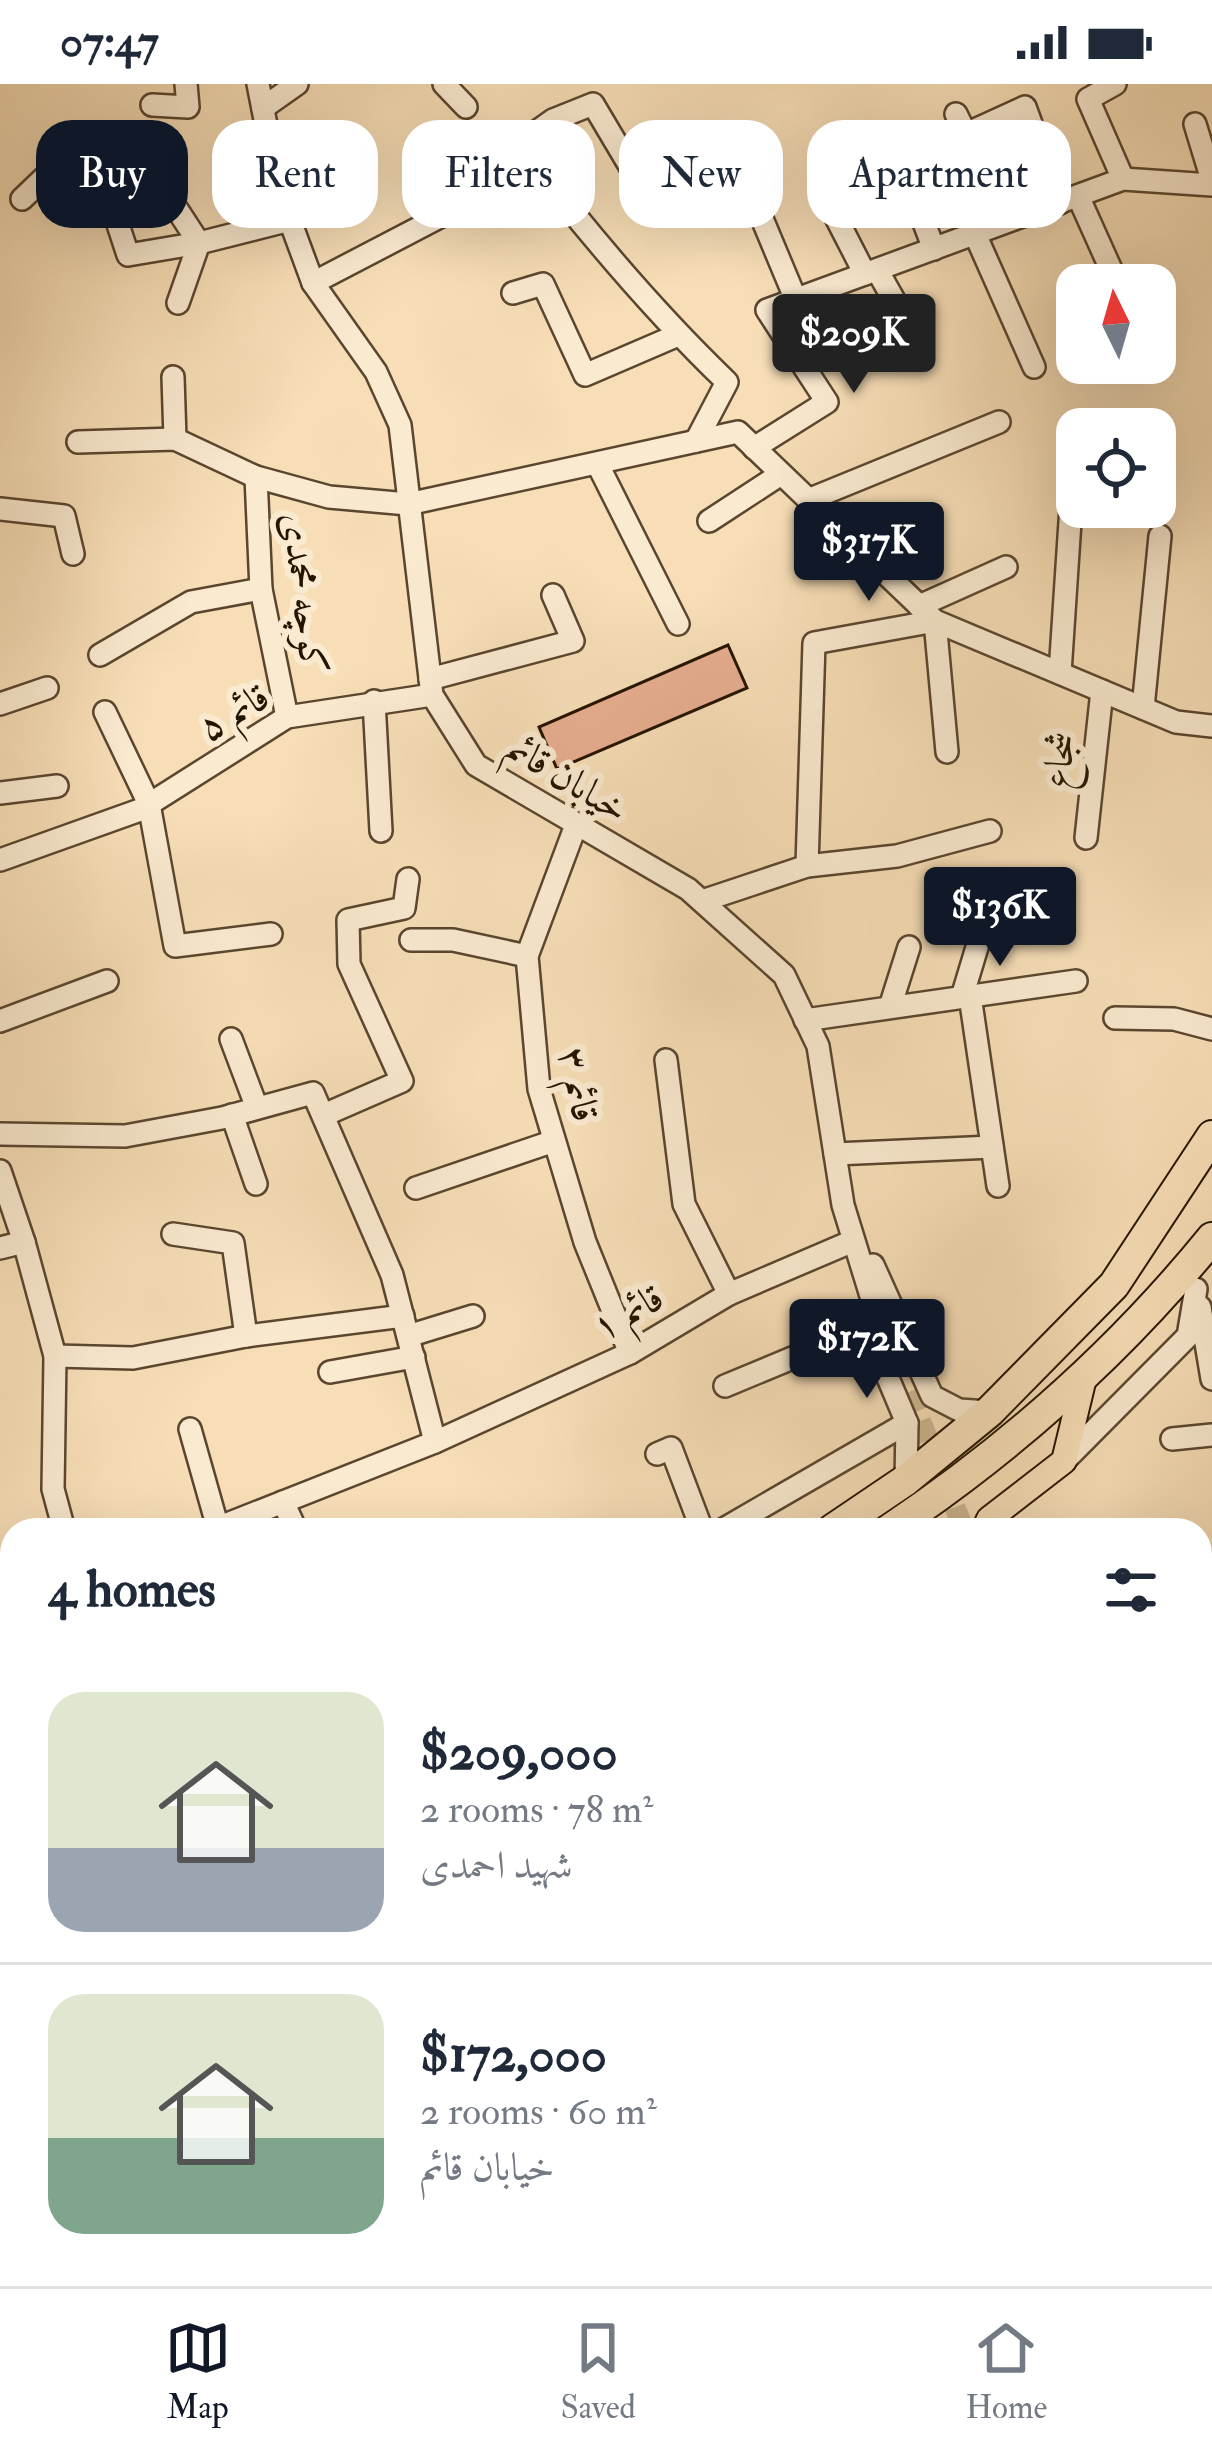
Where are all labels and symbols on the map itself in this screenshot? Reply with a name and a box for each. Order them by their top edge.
north arrow [1056,264,1176,384]
pin: $209K [770,294,938,396]
pin: $317K [785,502,953,604]
street label: کوچه محمدی [269,510,339,677]
street label: قائم ۵ [189,672,282,759]
street label: خیابان قائم [493,723,637,841]
street label: شجاع [1032,729,1094,792]
pin: $136K [916,867,1084,969]
street label: قائم ۳ [540,1043,610,1127]
street label: قائم ۱ [583,1273,676,1359]
pin: $172K [783,1299,951,1401]

